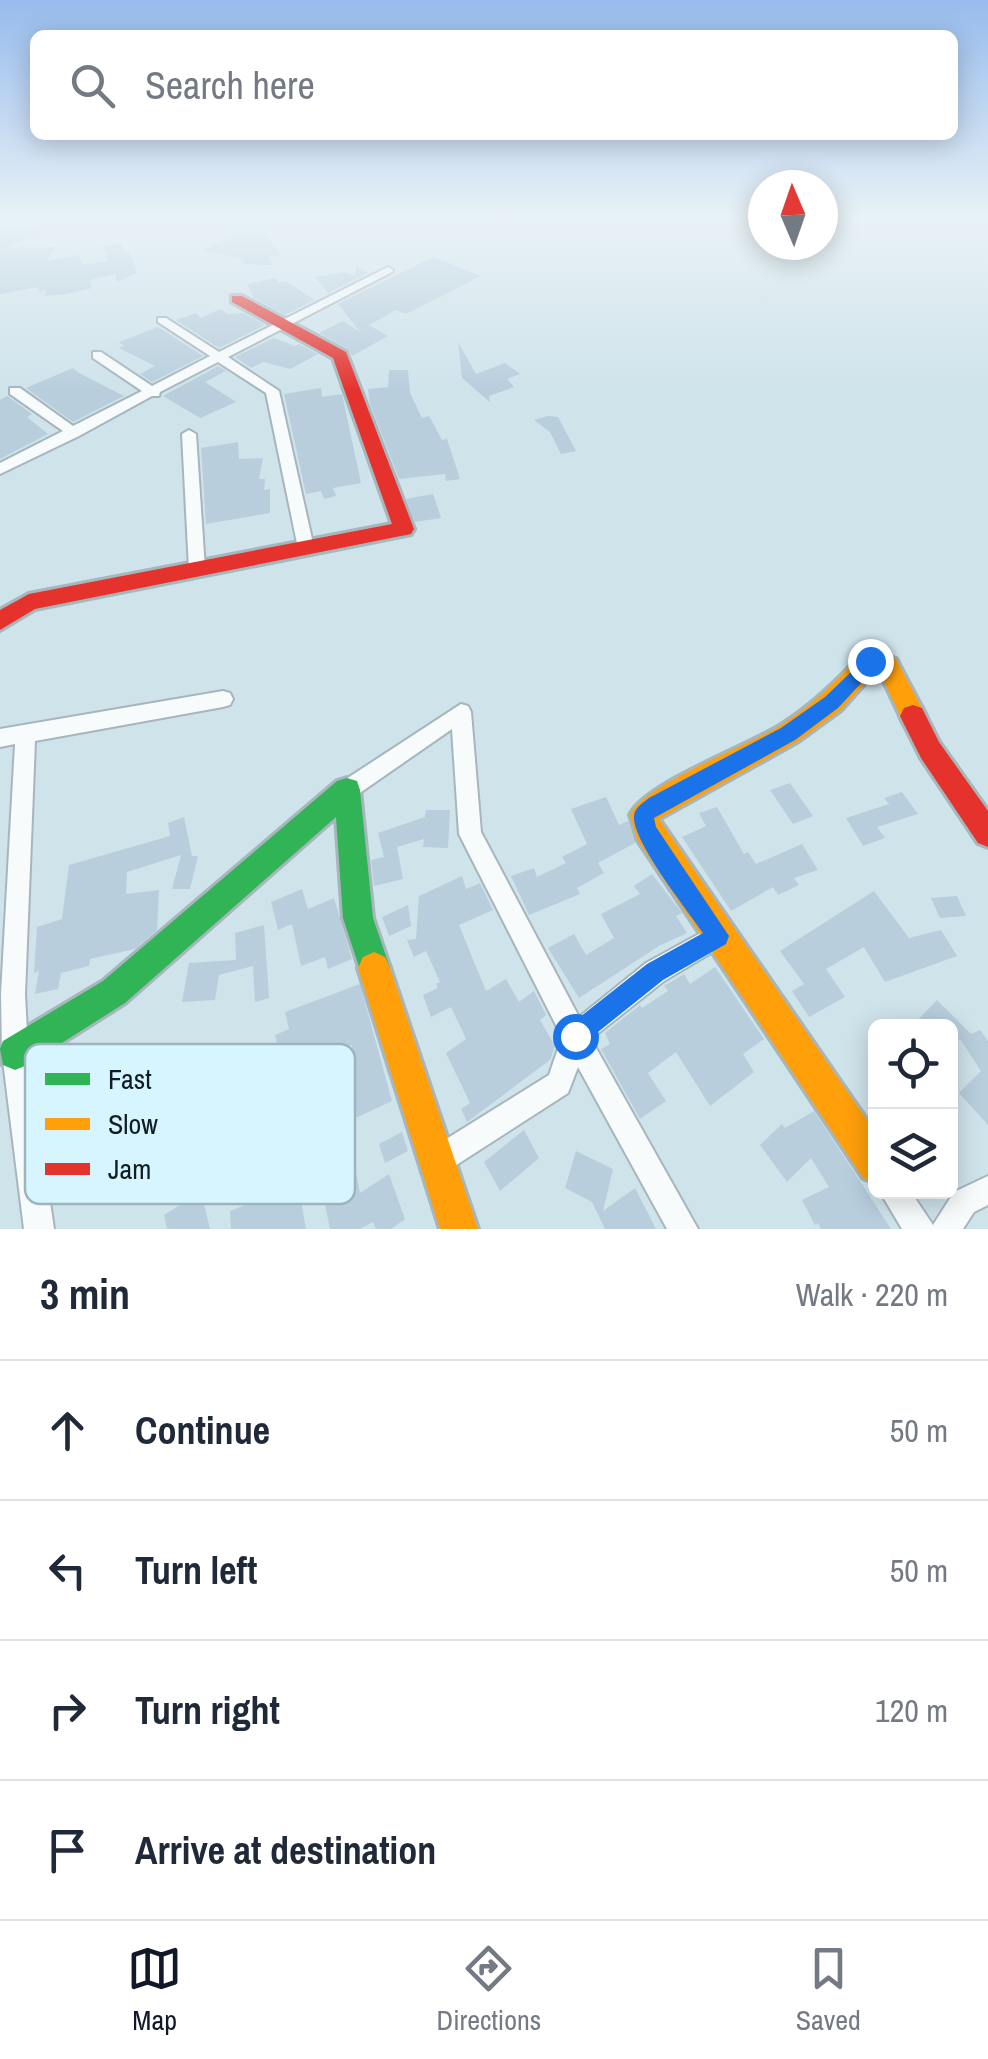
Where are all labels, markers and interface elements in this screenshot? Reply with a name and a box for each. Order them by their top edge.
search box [30,30,958,140]
icon: search [65,58,120,113]
text: Search here [145,60,315,111]
north arrow [748,170,838,260]
route end [848,639,894,685]
route start [553,1014,599,1060]
map controls [868,1019,958,1199]
button: locate [868,1019,958,1109]
legend [25,1044,355,1204]
text: Fast [108,1060,152,1098]
text: Slow [108,1105,158,1143]
button: layers [868,1109,958,1199]
text: Jam [108,1150,151,1188]
text: 3 min [40,1266,130,1322]
text: Walk · 220 m [796,1273,948,1316]
icon: ahead [40,1403,95,1458]
text: Continue [135,1405,270,1456]
text: 50 m [890,1409,948,1452]
icon: left [40,1543,95,1598]
text: Turn left [135,1545,257,1596]
text: 50 m [890,1549,948,1592]
icon: right [40,1683,95,1738]
text: Turn right [135,1685,280,1736]
text: 120 m [875,1689,948,1732]
icon: arrive [40,1823,95,1878]
text: Arrive at destination [135,1825,436,1876]
tab: Map [127,1941,182,2039]
tab: Directions [437,1941,541,2039]
tab: Saved [796,1941,861,2039]

